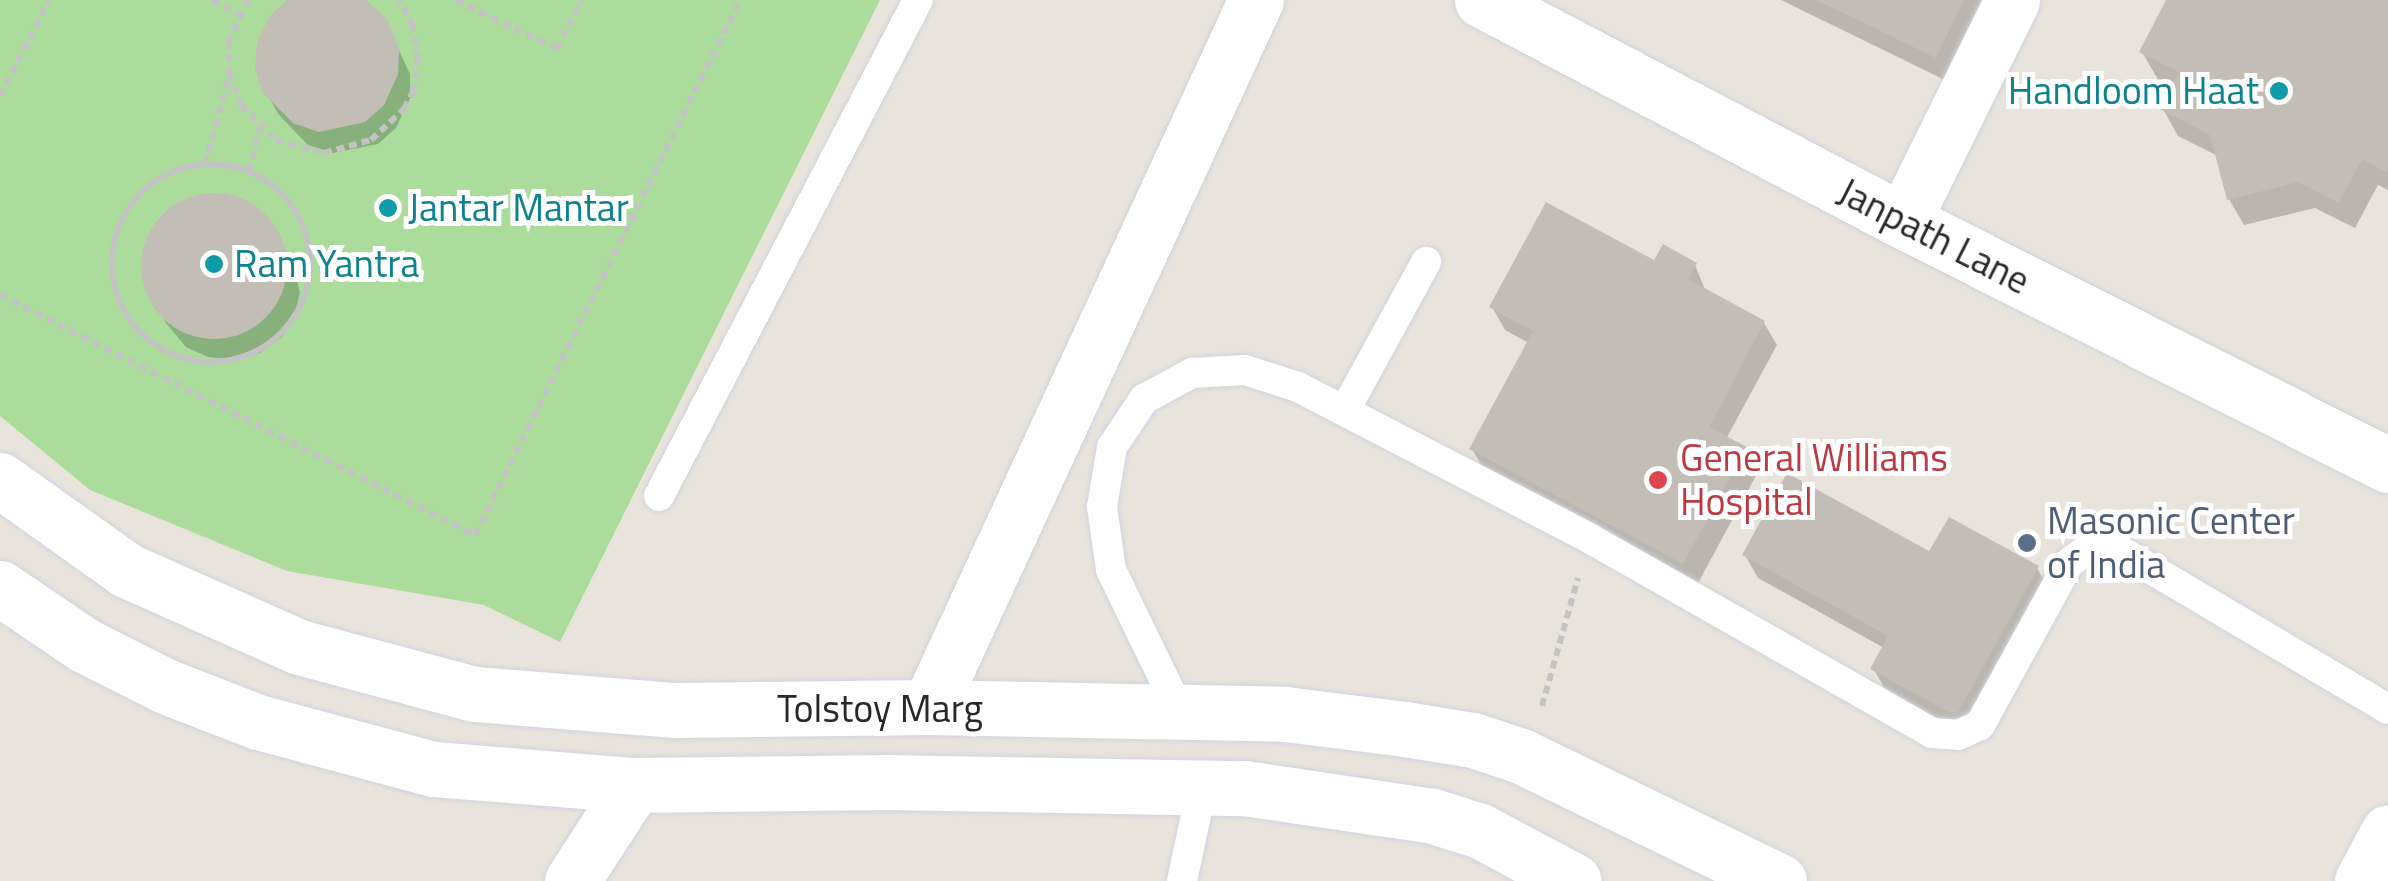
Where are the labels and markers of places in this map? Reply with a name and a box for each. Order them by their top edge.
place label: Handloom Haat [2008,68,2259,114]
marker: Handloom Haat [2268,80,2290,102]
place label: Jantar Mantar [408,185,629,231]
marker: Jantar Mantar [377,197,399,219]
place label: Ram Yantra [234,241,419,287]
marker: Ram Yantra [203,253,225,275]
place label: General Williams Hospital [1680,435,1948,524]
marker: General Williams Hospital [1645,467,1671,493]
place label: Masonic Center of India [2047,498,2295,588]
marker: Masonic Center of India [2016,532,2038,554]

